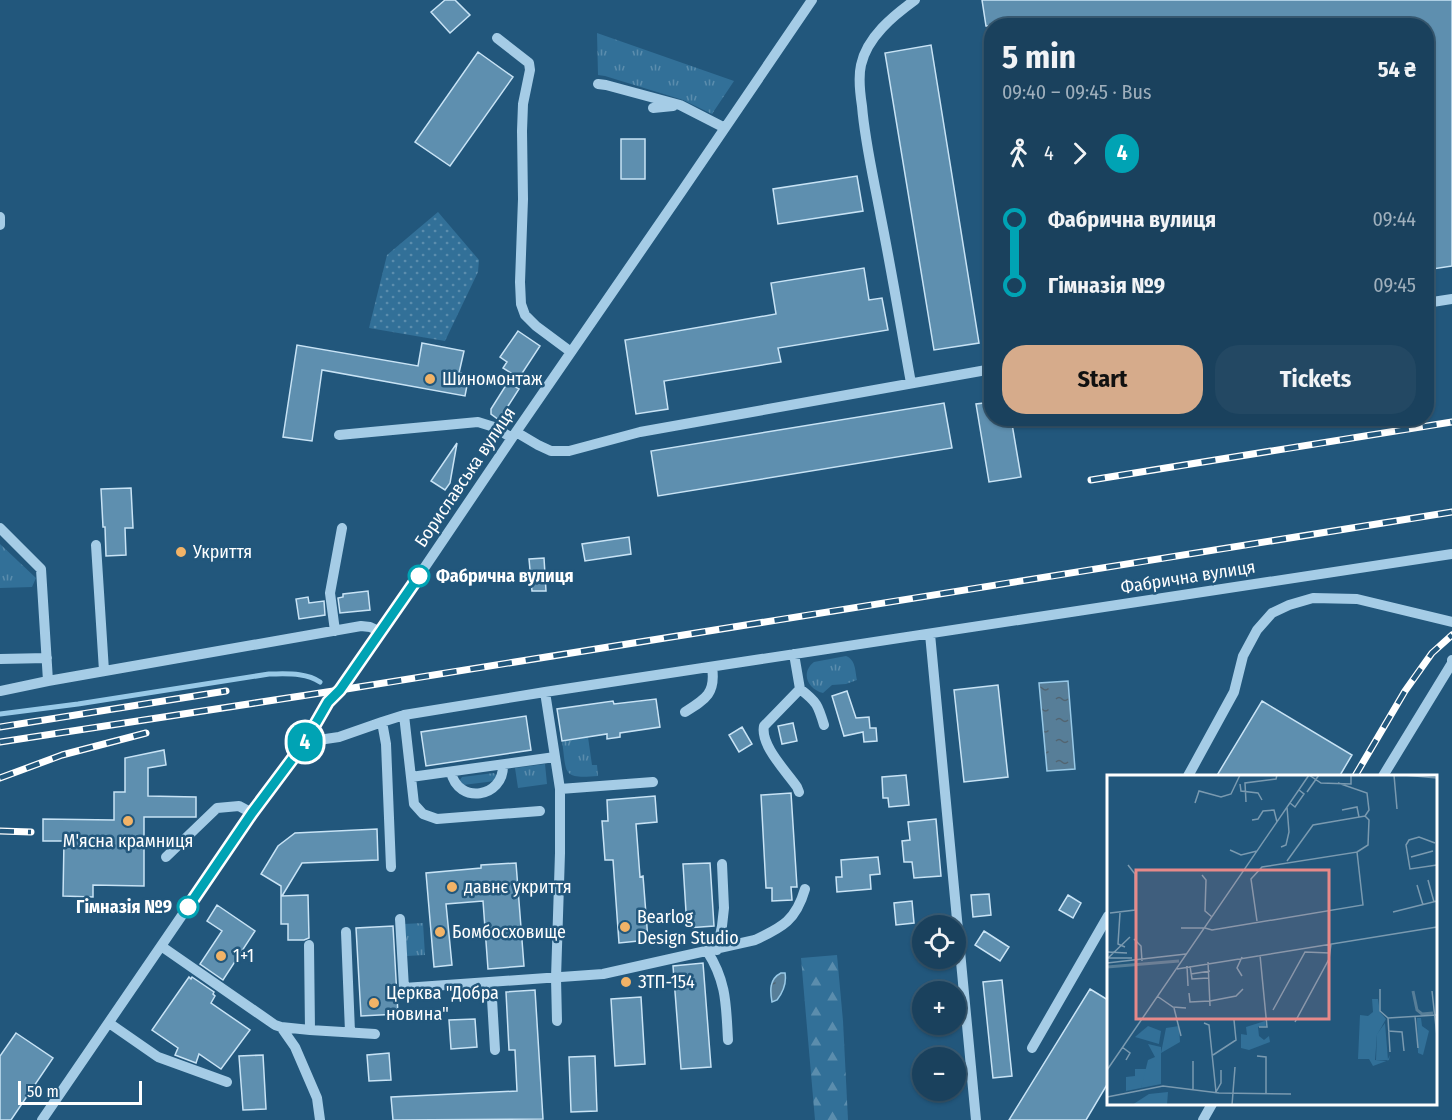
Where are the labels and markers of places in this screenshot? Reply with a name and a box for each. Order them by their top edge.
place label: Шиномонтаж [442,368,543,390]
marker: Шиномонтаж [423,372,437,386]
place label: Укриття [192,541,252,563]
marker: Укриття [174,545,188,559]
marker: Фабрична вулиця [408,565,430,587]
place label: Фабрична вулиця [436,565,573,587]
marker: М'ясна крамниця [121,814,135,828]
place label: М'ясна крамниця [63,830,193,852]
place label: давнє укриття [464,876,572,898]
marker: давнє укриття [445,880,459,894]
place label: Гімназія №9 [76,896,172,918]
marker: Гімназія №9 [177,896,199,918]
place label: Bearlog Design Studio [637,906,739,949]
marker: Bearlog Design Studio [618,920,632,934]
place label: Бомбосховище [452,921,566,943]
marker: Бомбосховище [433,925,447,939]
place label: 1+1 [233,945,254,967]
marker: 1+1 [214,949,228,963]
place label: ЗТП-154 [638,971,695,993]
marker: ЗТП-154 [619,975,633,989]
place label: Церква "Добра новина" [386,982,499,1025]
marker: Церква "Добра новина" [367,996,381,1010]

